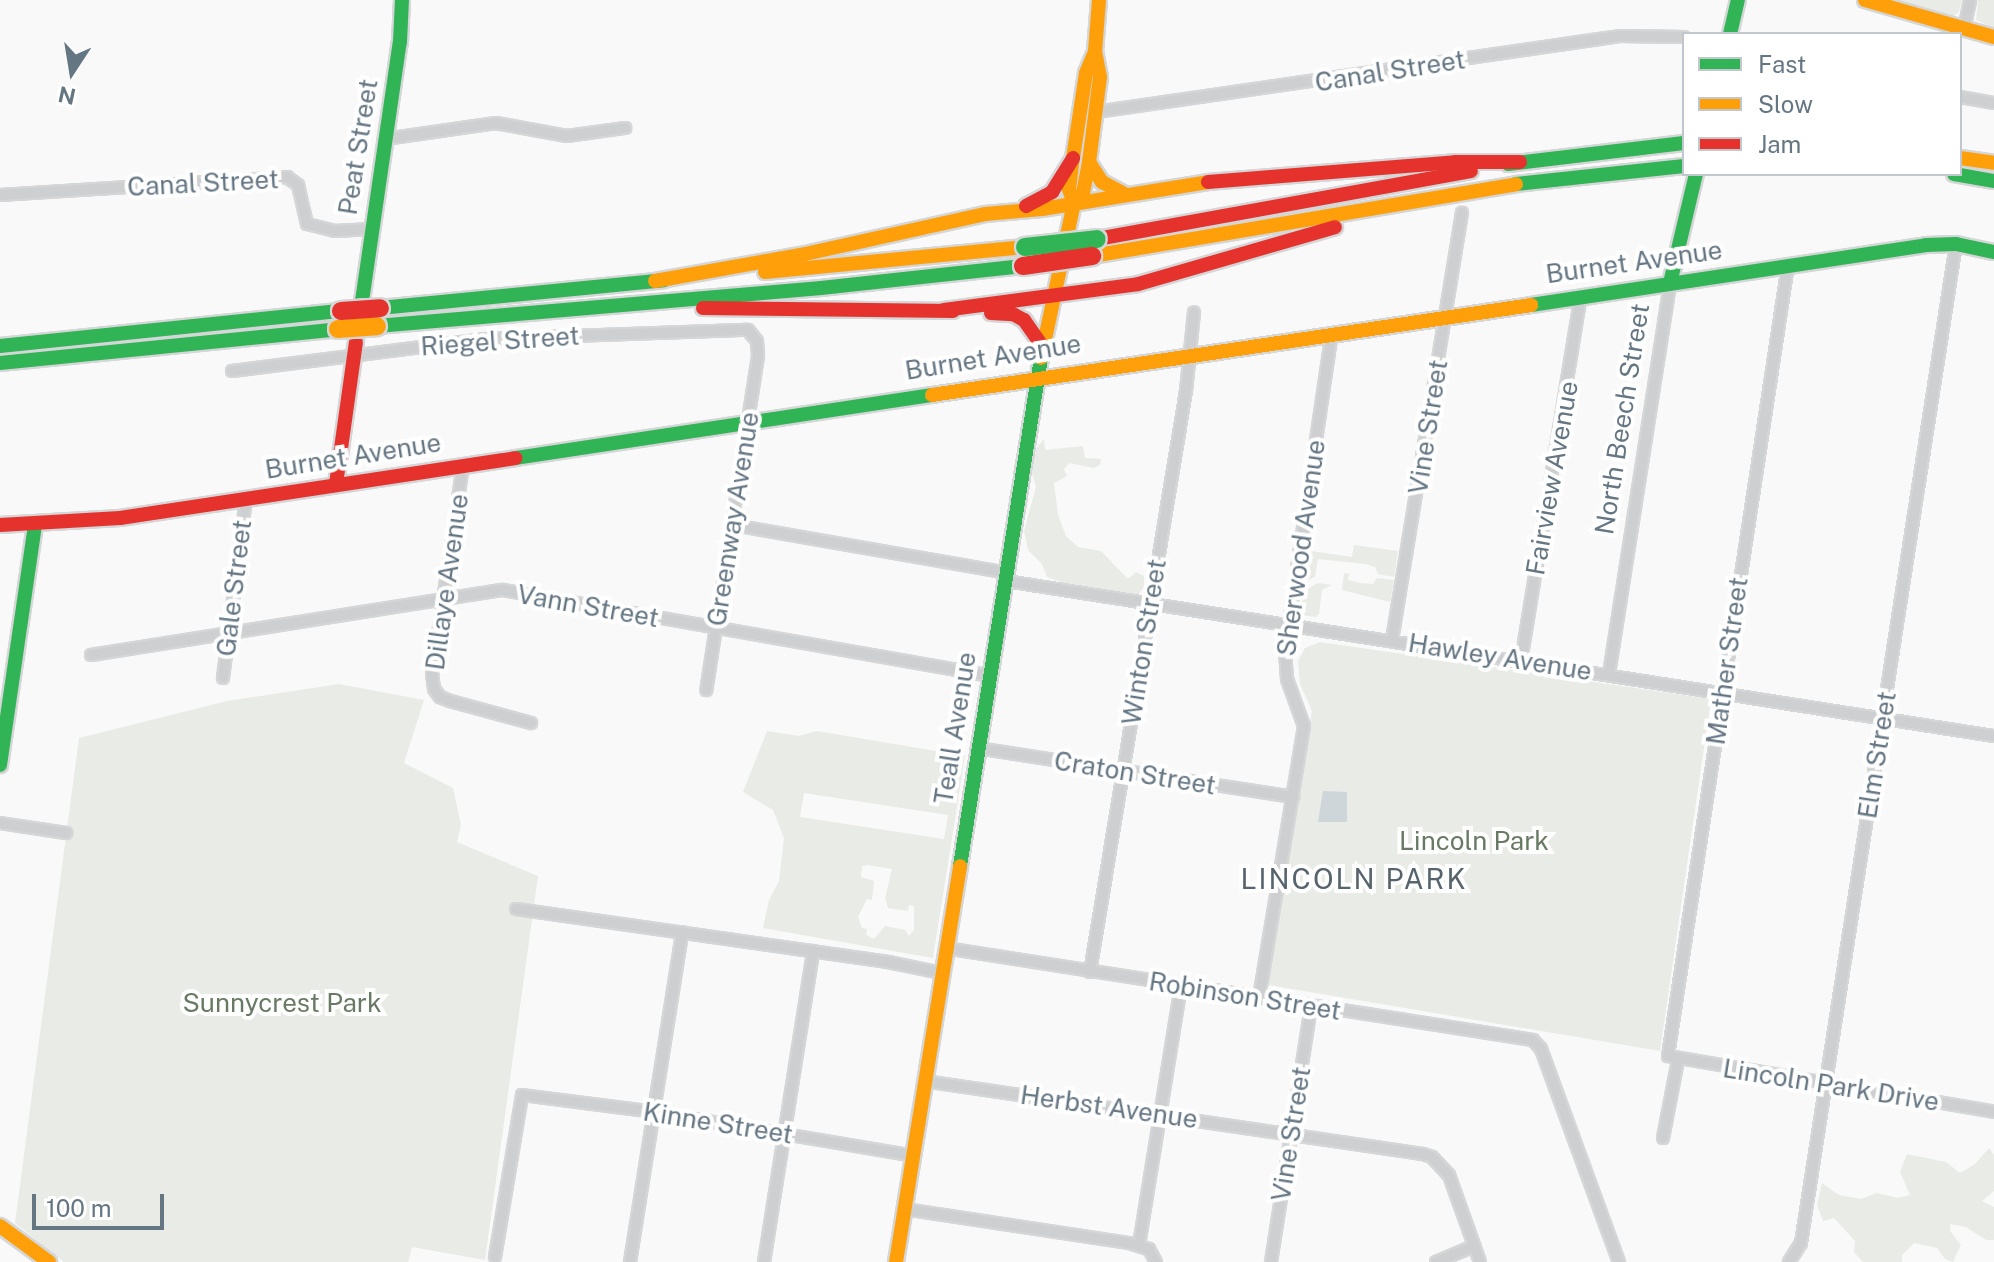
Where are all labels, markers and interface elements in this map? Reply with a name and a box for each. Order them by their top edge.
north arrow [32,32,112,112]
legend [1682,32,1962,176]
street label: Canal Street [1313,44,1467,98]
text: Fast [1758,50,1806,78]
street label: Peat Street [332,77,384,217]
text: N [56,81,78,110]
text: Slow [1758,90,1813,118]
text: Jam [1758,130,1801,158]
street label: Canal Street [126,163,280,203]
street label: Burnet Avenue [1544,234,1724,290]
street label: North Beech Street [1588,301,1656,537]
street label: Riegel Street [420,320,580,362]
street label: Burnet Avenue [903,328,1083,386]
street label: Vine Street [1402,357,1454,497]
street label: Fairview Avenue [1520,378,1584,578]
street label: Greenway Avenue [701,410,765,628]
street label: Burnet Avenue [263,427,443,485]
street label: Sherwood Avenue [1270,438,1332,658]
street label: Dillaye Avenue [419,492,475,672]
street label: Gale Street [210,518,258,658]
street label: Winton Street [1115,557,1173,727]
street label: Mather Street [1700,575,1754,747]
street label: Vann Street [515,578,661,634]
street label: Hawley Avenue [1406,627,1594,687]
street label: Teall Avenue [928,650,982,806]
street label: Elm Street [1852,689,1902,821]
street label: Craton Street [1052,745,1218,801]
park label: Lincoln Park [1399,825,1549,857]
district label: LINCOLN PARK [1240,862,1468,896]
street label: Robinson Street [1147,965,1343,1027]
park label: Sunnycrest Park [182,987,382,1019]
street label: Lincoln Park Drive [1721,1053,1941,1117]
street label: Vine Street [1265,1064,1317,1204]
street label: Herbst Avenue [1018,1079,1200,1135]
street label: Kinne Street [641,1096,795,1150]
scale bar [36,1178,168,1228]
text: 100 m [46,1194,112,1222]

